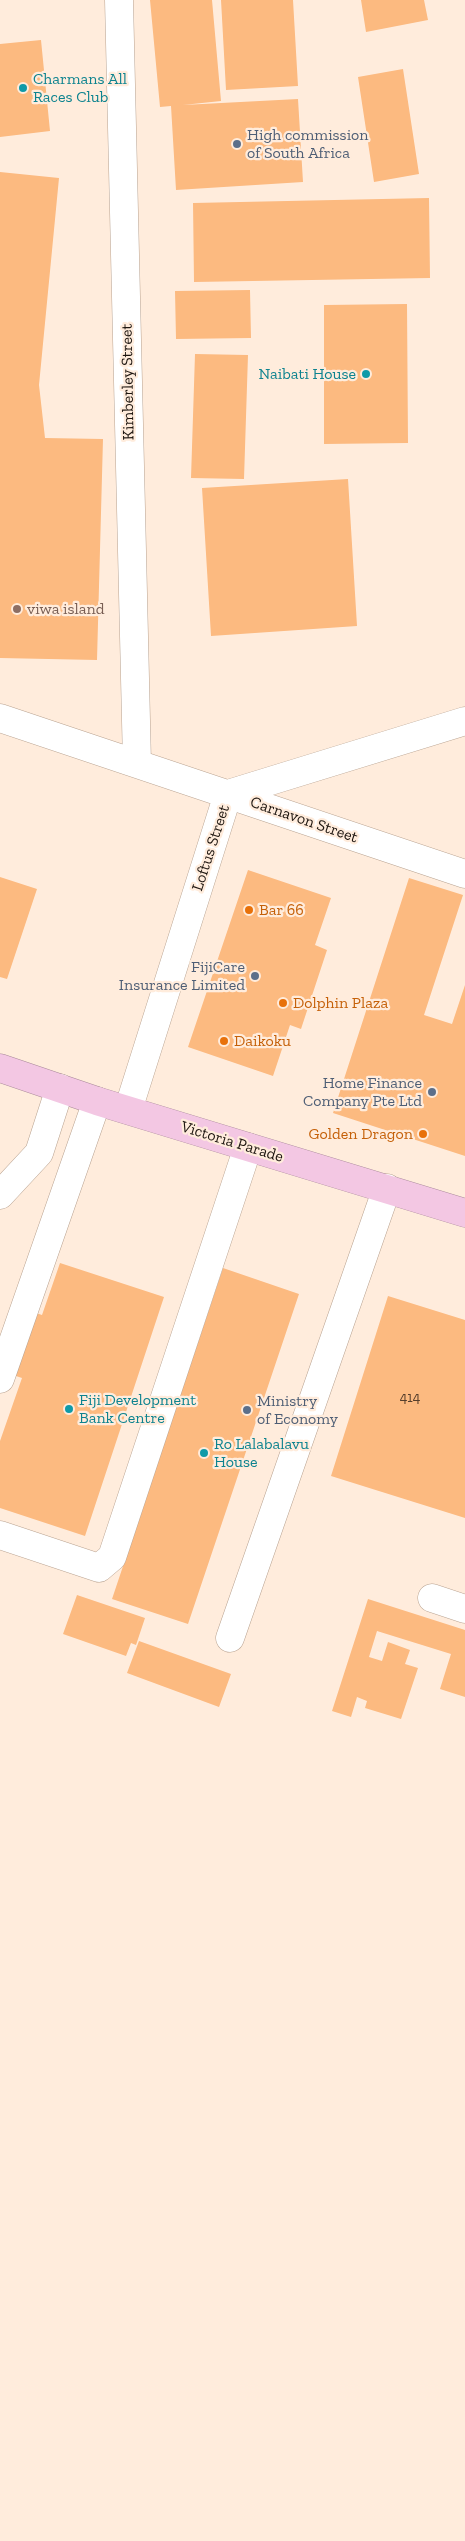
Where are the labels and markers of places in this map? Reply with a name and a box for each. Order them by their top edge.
place label: Charmans All Races Club [33,69,127,107]
marker: Charmans All Races Club [17,82,29,94]
place label: High commission of South Africa [247,125,368,163]
marker: High commission of South Africa [231,138,243,150]
place label: Naibati House [259,364,356,384]
marker: Naibati House [360,368,372,380]
place label: viwa island [27,599,104,619]
marker: viwa island [11,603,23,615]
place label: Bar 66 [259,900,304,920]
marker: Bar 66 [243,904,255,916]
place label: FijiCare Insurance Limited [119,957,245,995]
marker: FijiCare Insurance Limited [249,970,261,982]
place label: Dolphin Plaza [293,993,388,1013]
marker: Dolphin Plaza [277,997,289,1009]
place label: Daikoku [234,1031,291,1051]
marker: Daikoku [218,1035,230,1047]
place label: Home Finance Company Pte Ltd [303,1073,422,1111]
marker: Home Finance Company Pte Ltd [426,1086,438,1098]
place label: Golden Dragon [309,1124,413,1144]
marker: Golden Dragon [417,1128,429,1140]
place label: Fiji Development Bank Centre [79,1390,196,1428]
place label: Ministry of Economy [257,1391,338,1429]
marker: Fiji Development Bank Centre [63,1403,75,1415]
marker: Ministry of Economy [241,1404,253,1416]
place label: Ro Lalabalavu House [214,1434,309,1472]
marker: Ro Lalabalavu House [198,1447,210,1459]

